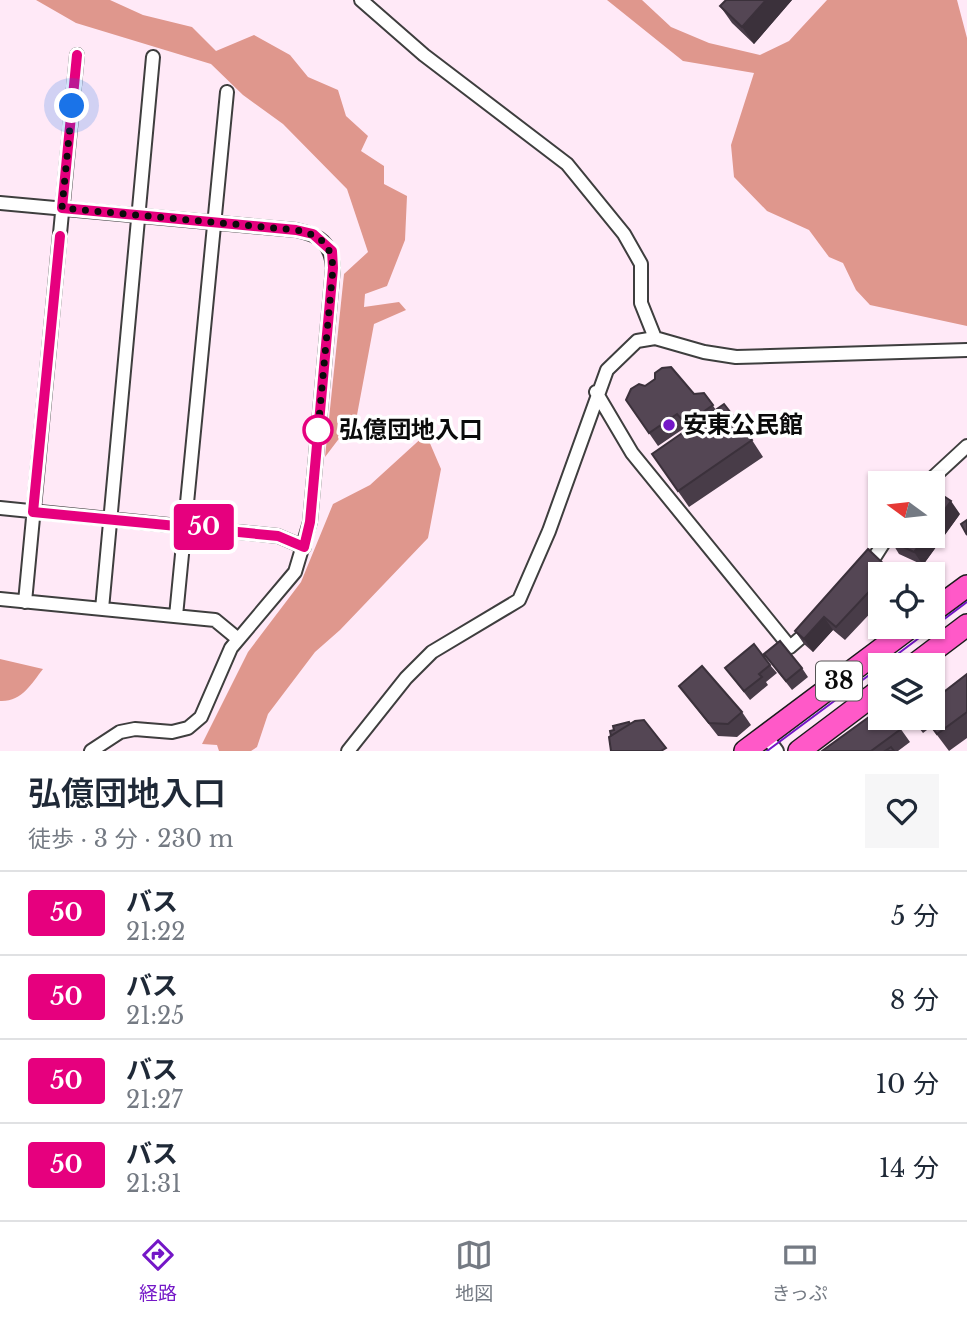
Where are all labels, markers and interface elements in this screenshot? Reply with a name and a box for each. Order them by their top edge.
your location [54,88,89,123]
place label: 安東公民館 [683,410,803,439]
marker: 弘億団地入口 [303,415,333,445]
place label: 弘億団地入口 [339,415,483,444]
marker: 安東公民館 [661,417,677,433]
north arrow [868,471,945,548]
map controls [868,471,945,730]
line badge: 50 [172,504,235,550]
text: 50 [188,512,220,541]
button: locate [868,562,945,639]
button: layers [868,653,945,730]
road number: 38 [816,662,862,701]
text: 弘億団地入口 [28,773,226,814]
button: heart [865,774,939,848]
text: 徒歩 · 3 分 · 230 m [28,825,233,853]
text: バス [126,886,178,918]
text: 50 [50,898,83,927]
text: 5 分 [891,900,939,932]
text: 21:22 [126,918,185,946]
text: バス [126,970,178,1002]
text: 50 [50,982,83,1011]
text: 8 分 [890,984,939,1016]
text: 21:25 [126,1002,184,1030]
text: バス [126,1054,178,1086]
text: 50 [50,1066,83,1095]
text: 10 分 [875,1068,939,1100]
text: 21:27 [126,1086,183,1114]
text: バス [126,1138,178,1170]
text: 50 [50,1150,83,1179]
text: 14 分 [879,1152,939,1184]
text: 21:31 [126,1170,181,1198]
tab: 経路 [139,1236,177,1305]
tab: 地図 [455,1236,493,1305]
tab: きっぷ [772,1236,828,1305]

